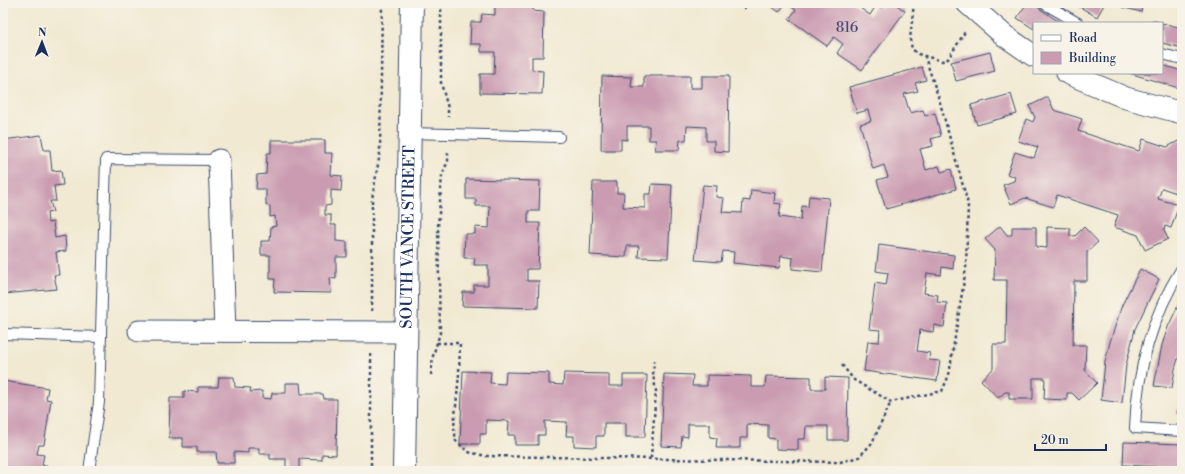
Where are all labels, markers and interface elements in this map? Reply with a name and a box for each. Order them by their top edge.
house number: 816 [836,19,859,37]
north arrow [22,22,62,62]
legend [1033,22,1163,74]
text: N [38,26,47,40]
text: Road [1069,31,1097,46]
text: Building [1068,51,1117,66]
street label: SOUTH VANCE STREET [396,145,420,329]
scale bar [1035,426,1106,452]
text: 20 m [1041,433,1069,448]

